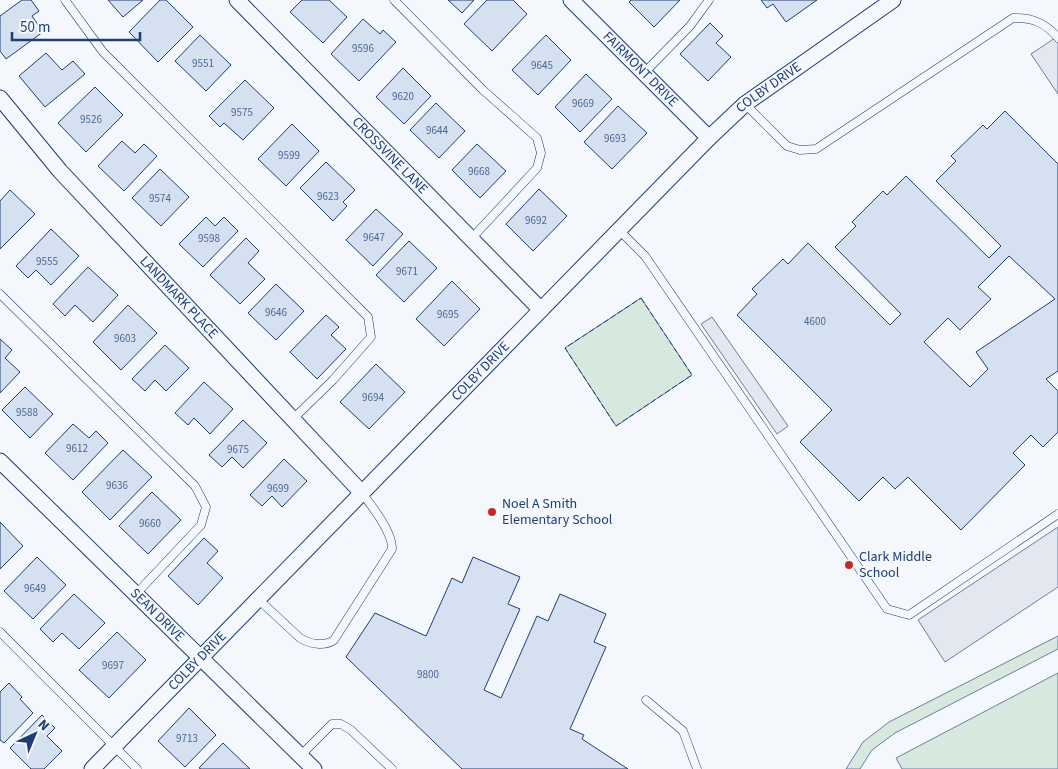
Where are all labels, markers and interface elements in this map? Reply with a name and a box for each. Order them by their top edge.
scale bar [12,10,140,42]
text: 50 m [20,17,50,38]
street label: FAIRMONT DRIVE [598,27,683,112]
house number: 9596 [352,41,374,56]
house number: 9551 [192,56,214,71]
street label: COLBY DRIVE [732,57,806,118]
house number: 9645 [531,58,553,73]
house number: 9620 [392,89,414,104]
house number: 9669 [572,96,594,111]
house number: 9575 [231,105,253,120]
house number: 9526 [80,112,102,127]
street label: CROSSVINE LANE [347,113,432,199]
house number: 9644 [426,123,448,138]
house number: 9693 [604,131,626,146]
house number: 9599 [278,148,300,163]
house number: 9668 [468,164,490,179]
house number: 9623 [317,189,339,204]
house number: 9574 [149,191,171,206]
house number: 9692 [525,213,547,228]
house number: 9647 [363,230,385,245]
house number: 9598 [198,231,220,246]
street label: LANDMARK PLACE [135,252,222,343]
house number: 9555 [36,254,58,269]
house number: 9671 [396,264,418,279]
house number: 9646 [265,305,287,320]
house number: 9695 [437,307,459,322]
house number: 4600 [804,314,826,329]
house number: 9603 [114,331,136,346]
street label: COLBY DRIVE [447,337,514,406]
house number: 9694 [362,390,384,405]
house number: 9588 [16,405,38,420]
house number: 9612 [66,441,88,456]
house number: 9675 [227,442,249,457]
house number: 9636 [106,478,128,493]
house number: 9699 [267,481,289,496]
place label: Noel A Smith Elementary School [502,494,613,530]
marker: Noel A Smith Elementary School [486,506,498,518]
house number: 9660 [139,516,161,531]
place label: Clark Middle School [859,547,932,583]
marker: Clark Middle School [843,559,855,571]
house number: 9649 [24,581,46,596]
street label: SEAN DRIVE [125,584,189,646]
street label: COLBY DRIVE [164,627,231,695]
house number: 9697 [102,658,124,673]
house number: 9800 [417,667,439,682]
north arrow [10,709,60,759]
text: N [33,715,54,736]
house number: 9713 [176,731,198,746]

